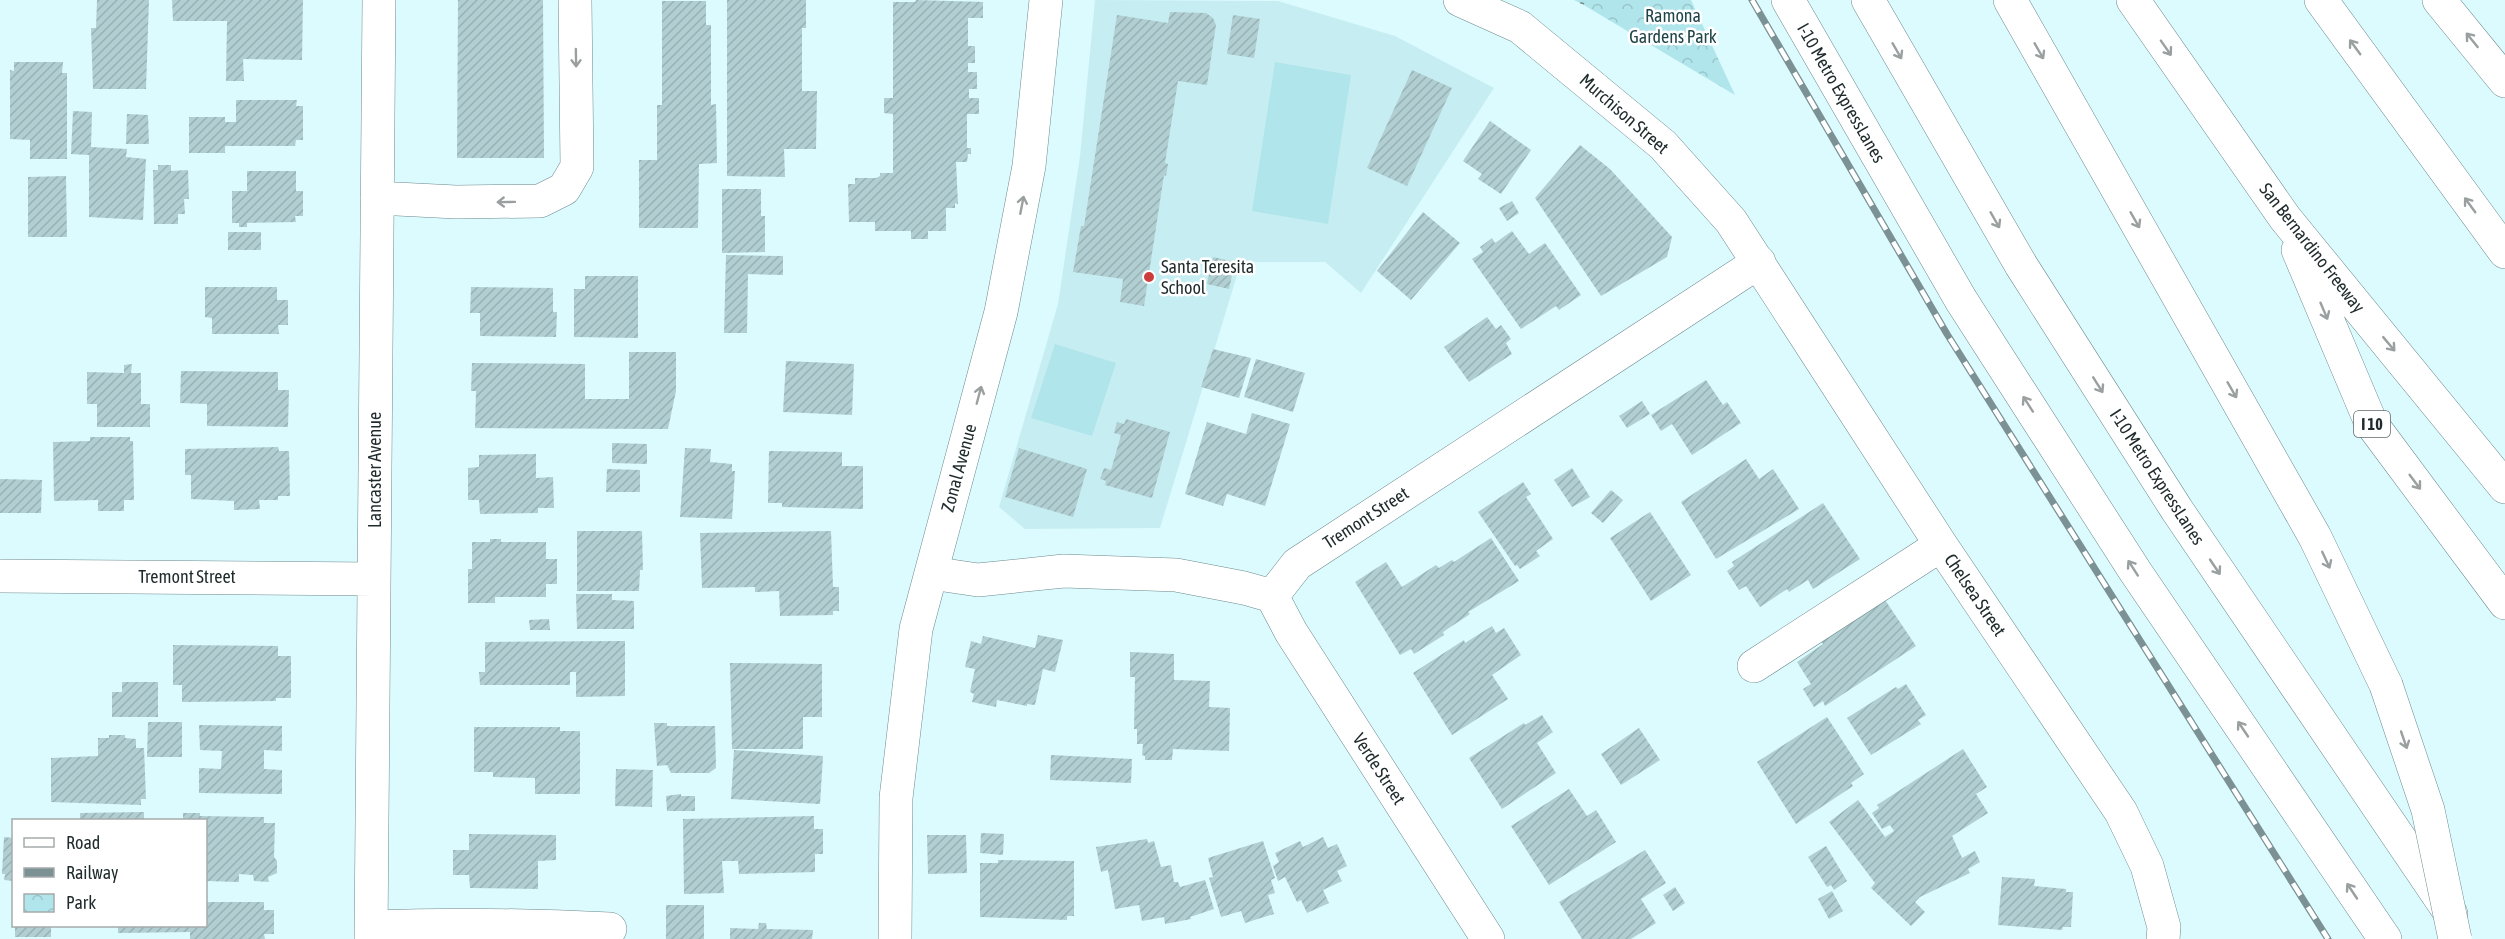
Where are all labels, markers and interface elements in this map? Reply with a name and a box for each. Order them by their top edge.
park label: Ramona Gardens Park [1629,5,1717,47]
street label: I-10 Metro ExpressLanes [1793,19,1890,166]
one-way arrow [2466,33,2479,49]
one-way arrow [2160,39,2172,56]
one-way arrow [2349,40,2361,56]
one-way arrow [1892,42,1904,59]
one-way arrow [2033,42,2045,59]
one-way arrow [570,48,581,68]
street label: Murchison Street [1576,69,1673,158]
street label: San Bernardino Freeway [2255,179,2369,317]
one-way arrow [497,196,517,207]
one-way arrow [1017,196,1028,216]
one-way arrow [2464,197,2476,213]
one-way arrow [1990,210,2001,228]
one-way arrow [2130,211,2141,229]
place label: Santa Teresita School [1161,256,1254,298]
marker: Santa Teresita School [1142,270,1156,284]
one-way arrow [2319,301,2330,319]
one-way arrow [2382,336,2395,352]
one-way arrow [2092,376,2104,393]
one-way arrow [2226,381,2238,398]
one-way arrow [973,386,985,405]
one-way arrow [2021,396,2033,413]
street label: I-10 Metro ExpressLanes [2106,405,2209,548]
road number: I 10 [2354,411,2390,437]
street label: Lancaster Avenue [364,412,385,528]
street label: Zonal Avenue [937,421,980,514]
one-way arrow [2409,473,2421,489]
street label: Tremont Street [1319,482,1412,553]
street label: Chelsea Street [1940,550,2011,640]
one-way arrow [2321,551,2333,569]
one-way arrow [2209,558,2221,574]
one-way arrow [2127,560,2139,577]
street label: Tremont Street [138,566,236,587]
one-way arrow [2236,721,2249,738]
street label: Verde Street [1349,729,1410,808]
one-way arrow [2400,730,2411,749]
legend [12,819,207,927]
text: Road [66,832,100,853]
text: Railway [66,862,118,883]
one-way arrow [2346,883,2358,899]
text: Park [66,892,96,913]

